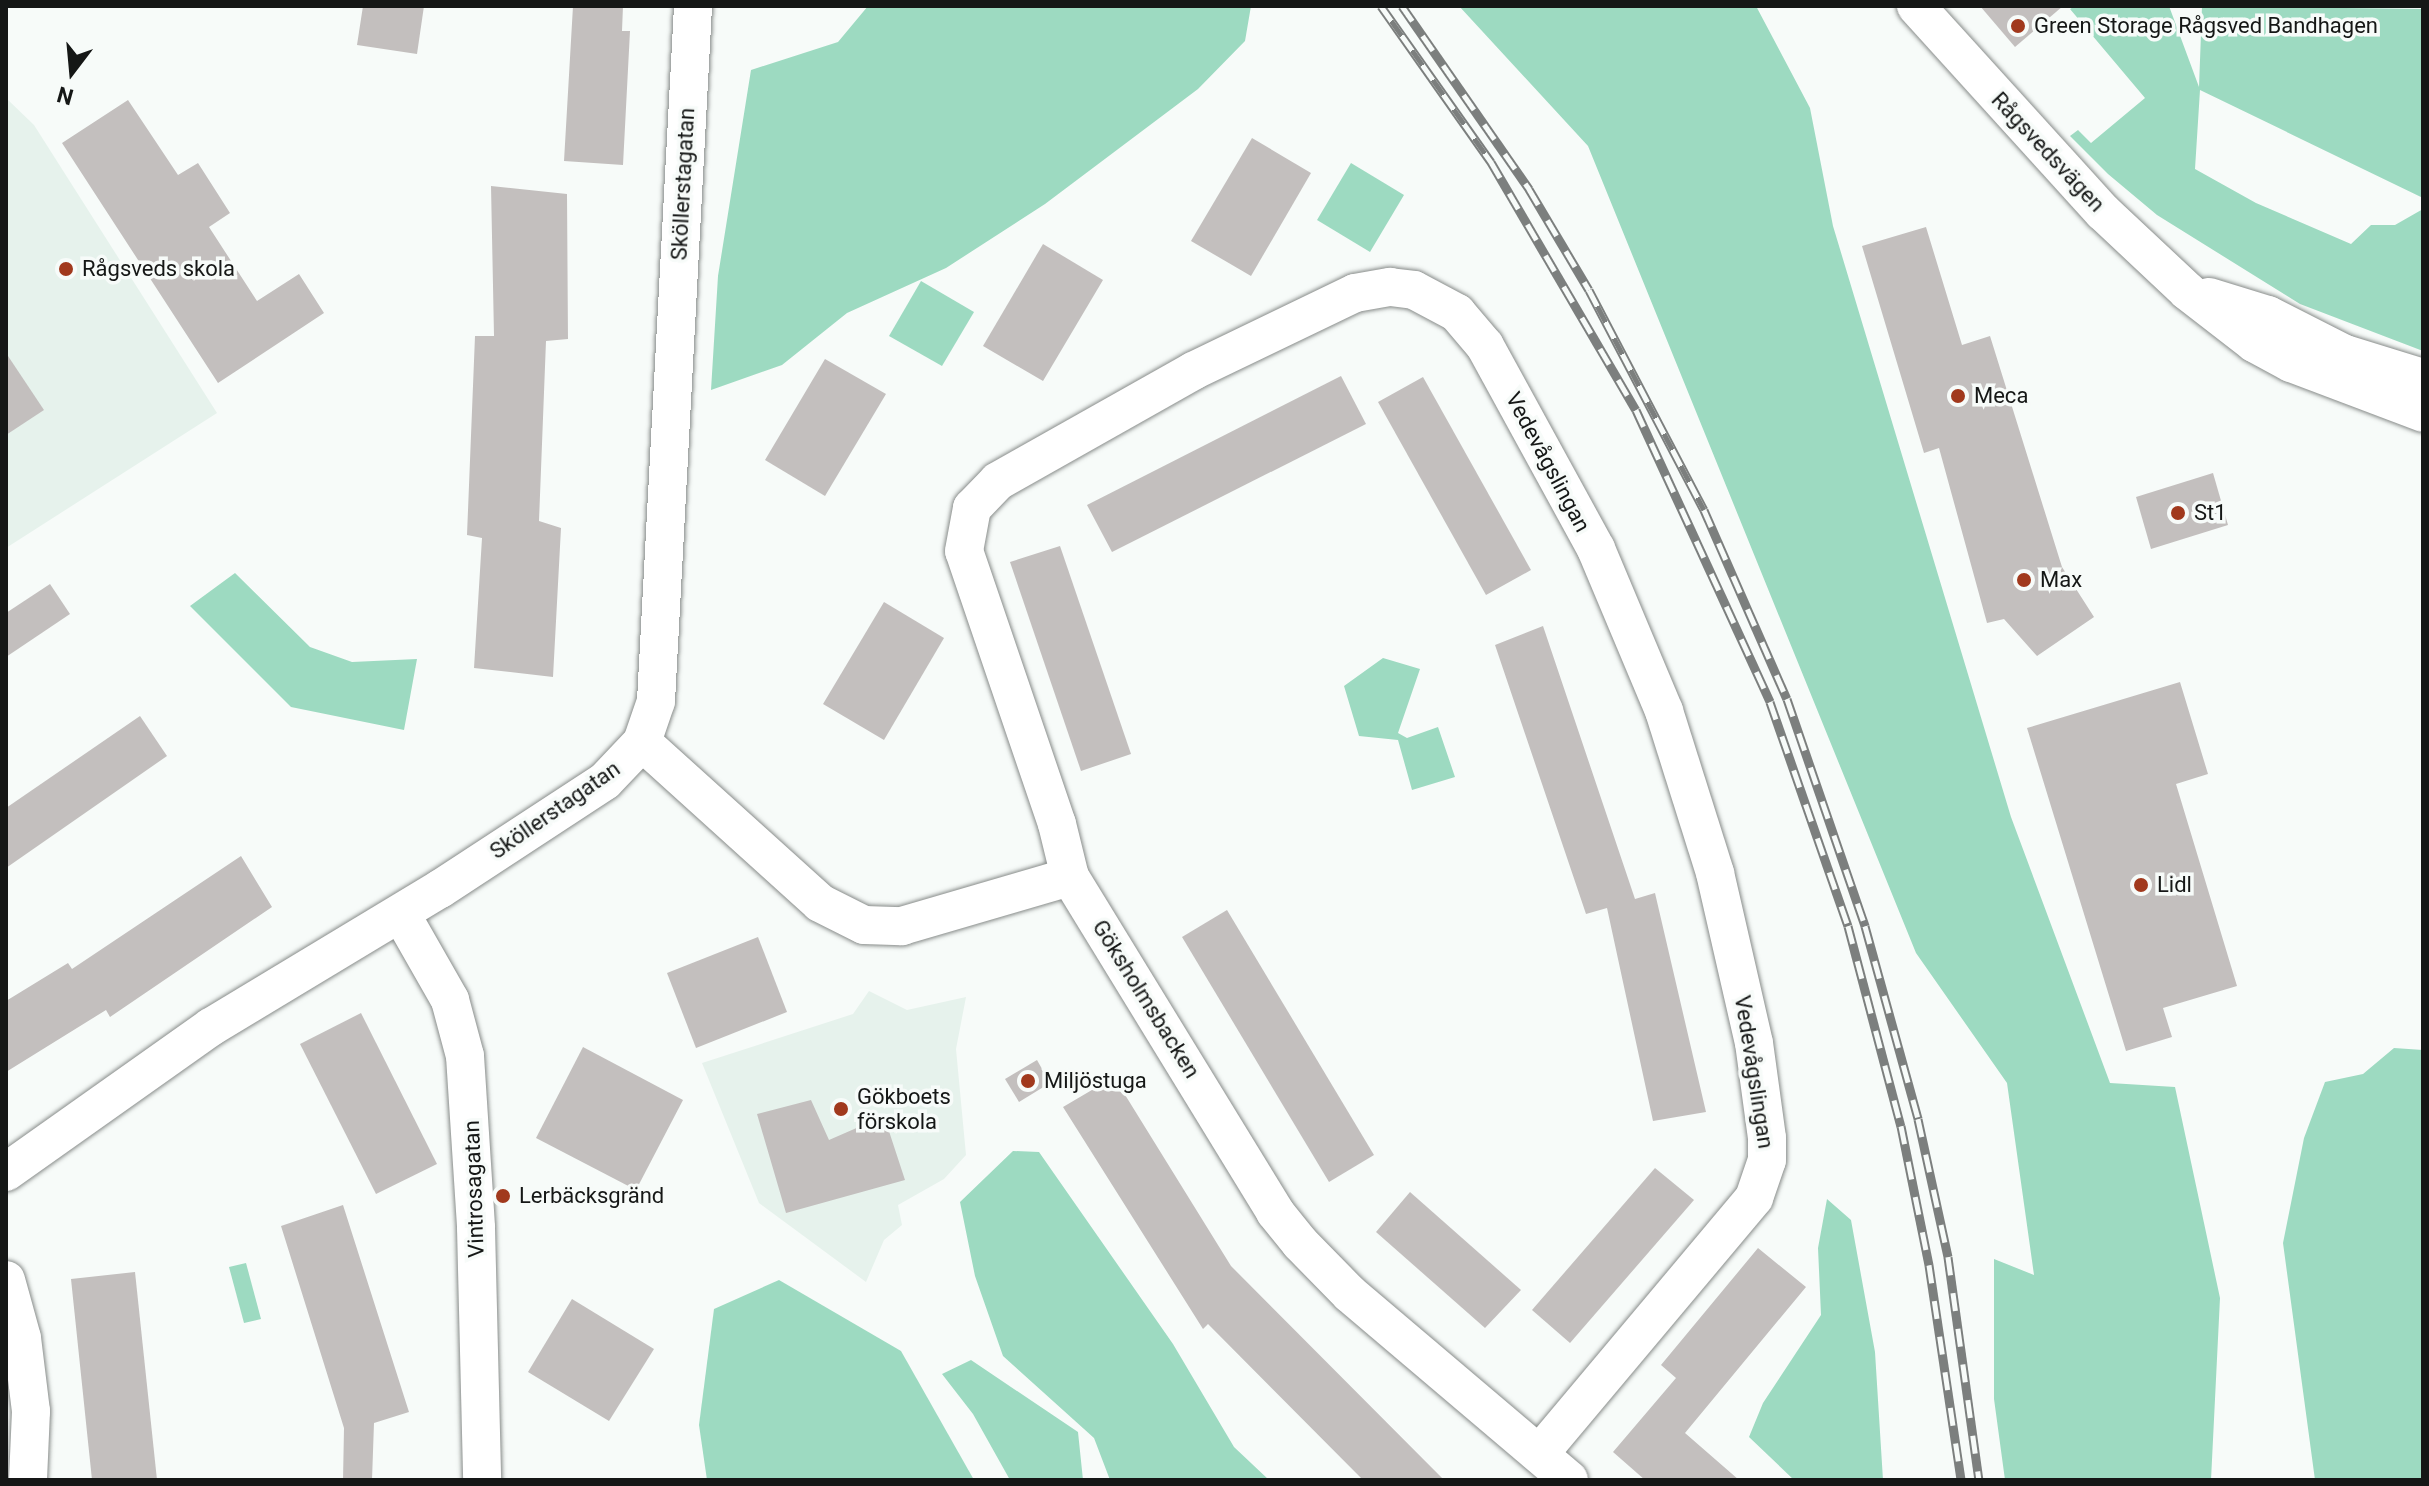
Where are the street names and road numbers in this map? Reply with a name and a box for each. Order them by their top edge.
street label: Rågsvedsvägen [1986,87,2110,217]
street label: Sköllerstagatan [666,107,700,261]
street label: Vedevågslingan [1500,388,1596,536]
street label: Sköllerstagatan [485,755,625,865]
street label: Göksholmsbacken [1087,915,1205,1083]
street label: Vedevågslingan [1729,994,1779,1150]
street label: Vintrosagatan [458,1120,490,1258]

